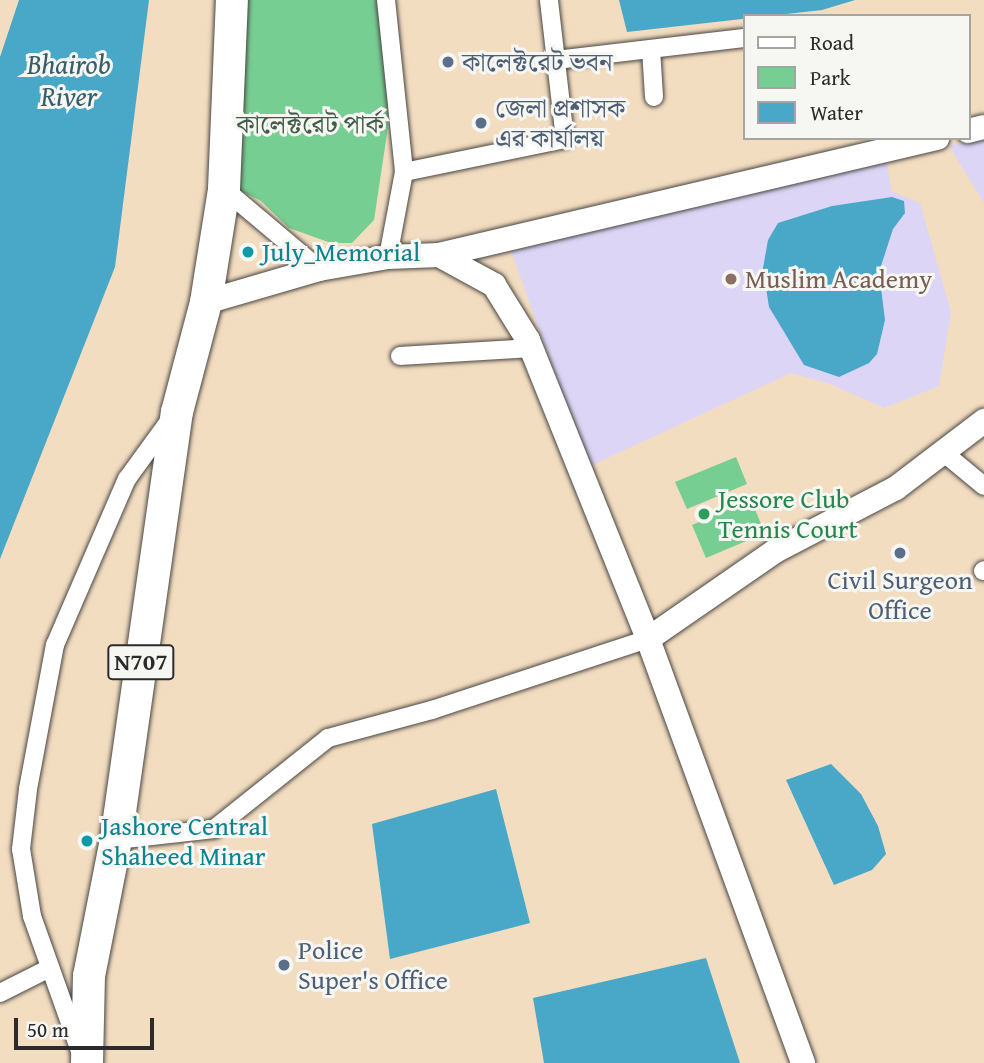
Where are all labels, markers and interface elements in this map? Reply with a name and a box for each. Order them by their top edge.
legend [743,14,970,140]
text: Road [810,27,854,58]
place label: কালেক্টরেট ভবন [462,46,613,78]
water label: Bhairob River [27,47,111,113]
marker: কালেক্টরেট ভবন [440,54,456,70]
text: Park [810,62,851,93]
place label: জেলা প্রশাসক এর কার্যালয় [495,92,625,154]
text: Water [810,97,863,128]
park label: কালেক্টরেট পার্ক [236,108,384,140]
marker: জেলা প্রশাসক এর কার্যালয় [473,115,489,131]
place label: July_Memorial [262,236,420,268]
marker: July_Memorial [240,244,256,260]
place label: Muslim Academy [745,263,932,295]
marker: Muslim Academy [723,271,739,287]
place label: Jessore Club Tennis Court [718,483,858,544]
marker: Jessore Club Tennis Court [696,506,712,522]
marker: Civil Surgeon Office [892,545,908,561]
place label: Civil Surgeon Office [827,564,973,626]
road number: N707 [106,642,176,682]
place label: Jashore Central Shaheed Minar [101,810,268,872]
marker: Jashore Central Shaheed Minar [79,833,95,849]
place label: Police Super's Office [298,934,448,996]
marker: Police Super's Office [276,957,292,973]
scale bar [18,1004,158,1048]
text: 50 m [27,1014,69,1045]

